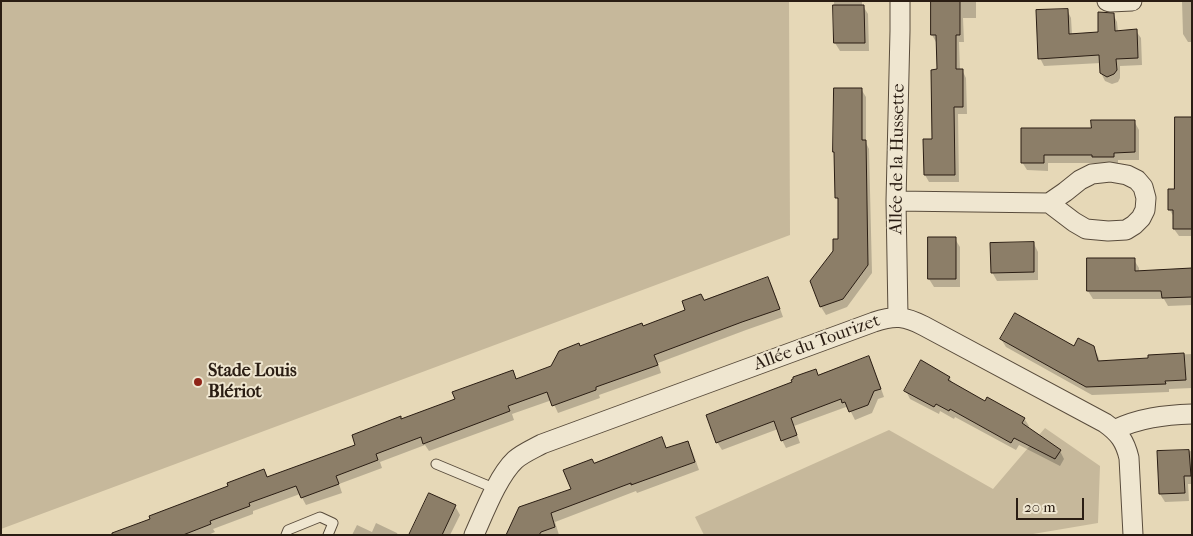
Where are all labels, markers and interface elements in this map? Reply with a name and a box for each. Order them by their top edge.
street label: Allée de la Hussette [886,83,910,235]
street label: Allée du Tourizet [751,310,883,376]
place label: Stade Louis Blériot [208,361,297,404]
marker: Stade Louis Blériot [192,376,204,388]
scale bar [1018,488,1086,520]
text: 20 m [1024,498,1056,516]

